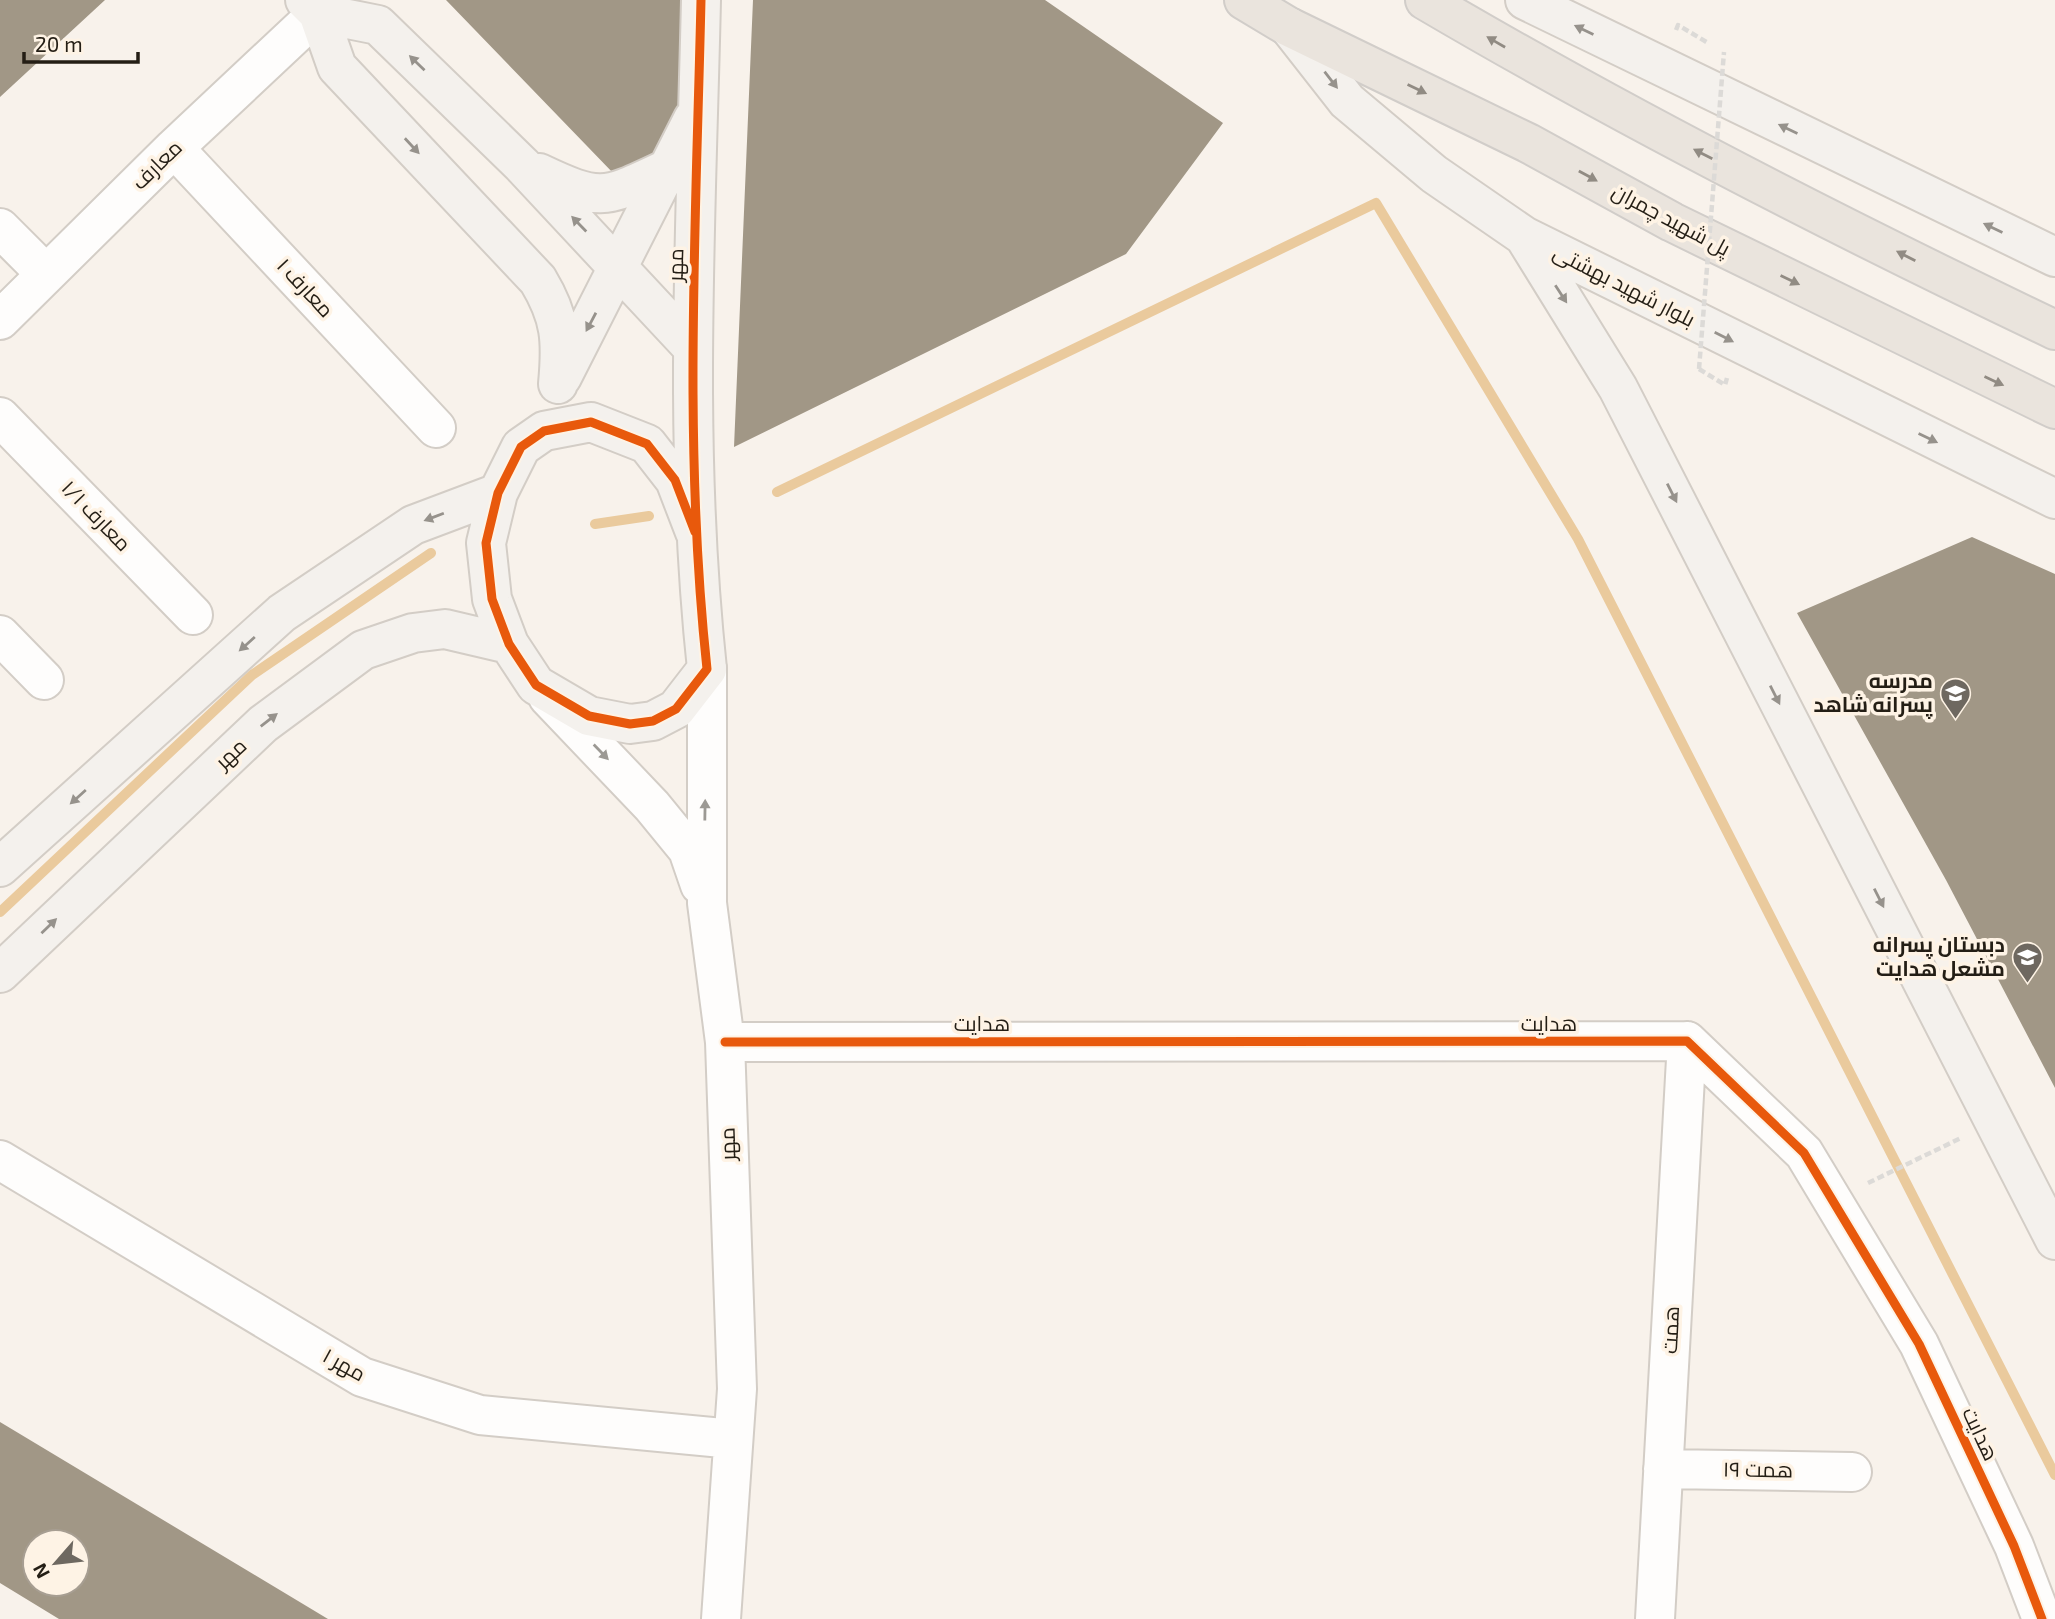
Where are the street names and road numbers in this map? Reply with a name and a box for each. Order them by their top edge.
street label: معارف [126,134,187,195]
street label: پل شهید چمران [1607,177,1735,263]
street label: بلوار شهید بهشتی [1549,238,1700,333]
street label: مهر [661,248,690,283]
street label: معارف ۱ [272,252,340,322]
street label: معارف ۱/۱ [57,474,137,556]
street label: مهر [208,732,252,776]
street label: هدایت [954,1010,1010,1035]
street label: هدایت [1521,1010,1577,1035]
street label: مهر [713,1127,742,1162]
street label: همت [1656,1305,1683,1355]
street label: مهر ۱ [318,1342,370,1387]
street label: هدایت [1958,1403,2005,1464]
street label: همت ۱۹ [1723,1455,1793,1482]

